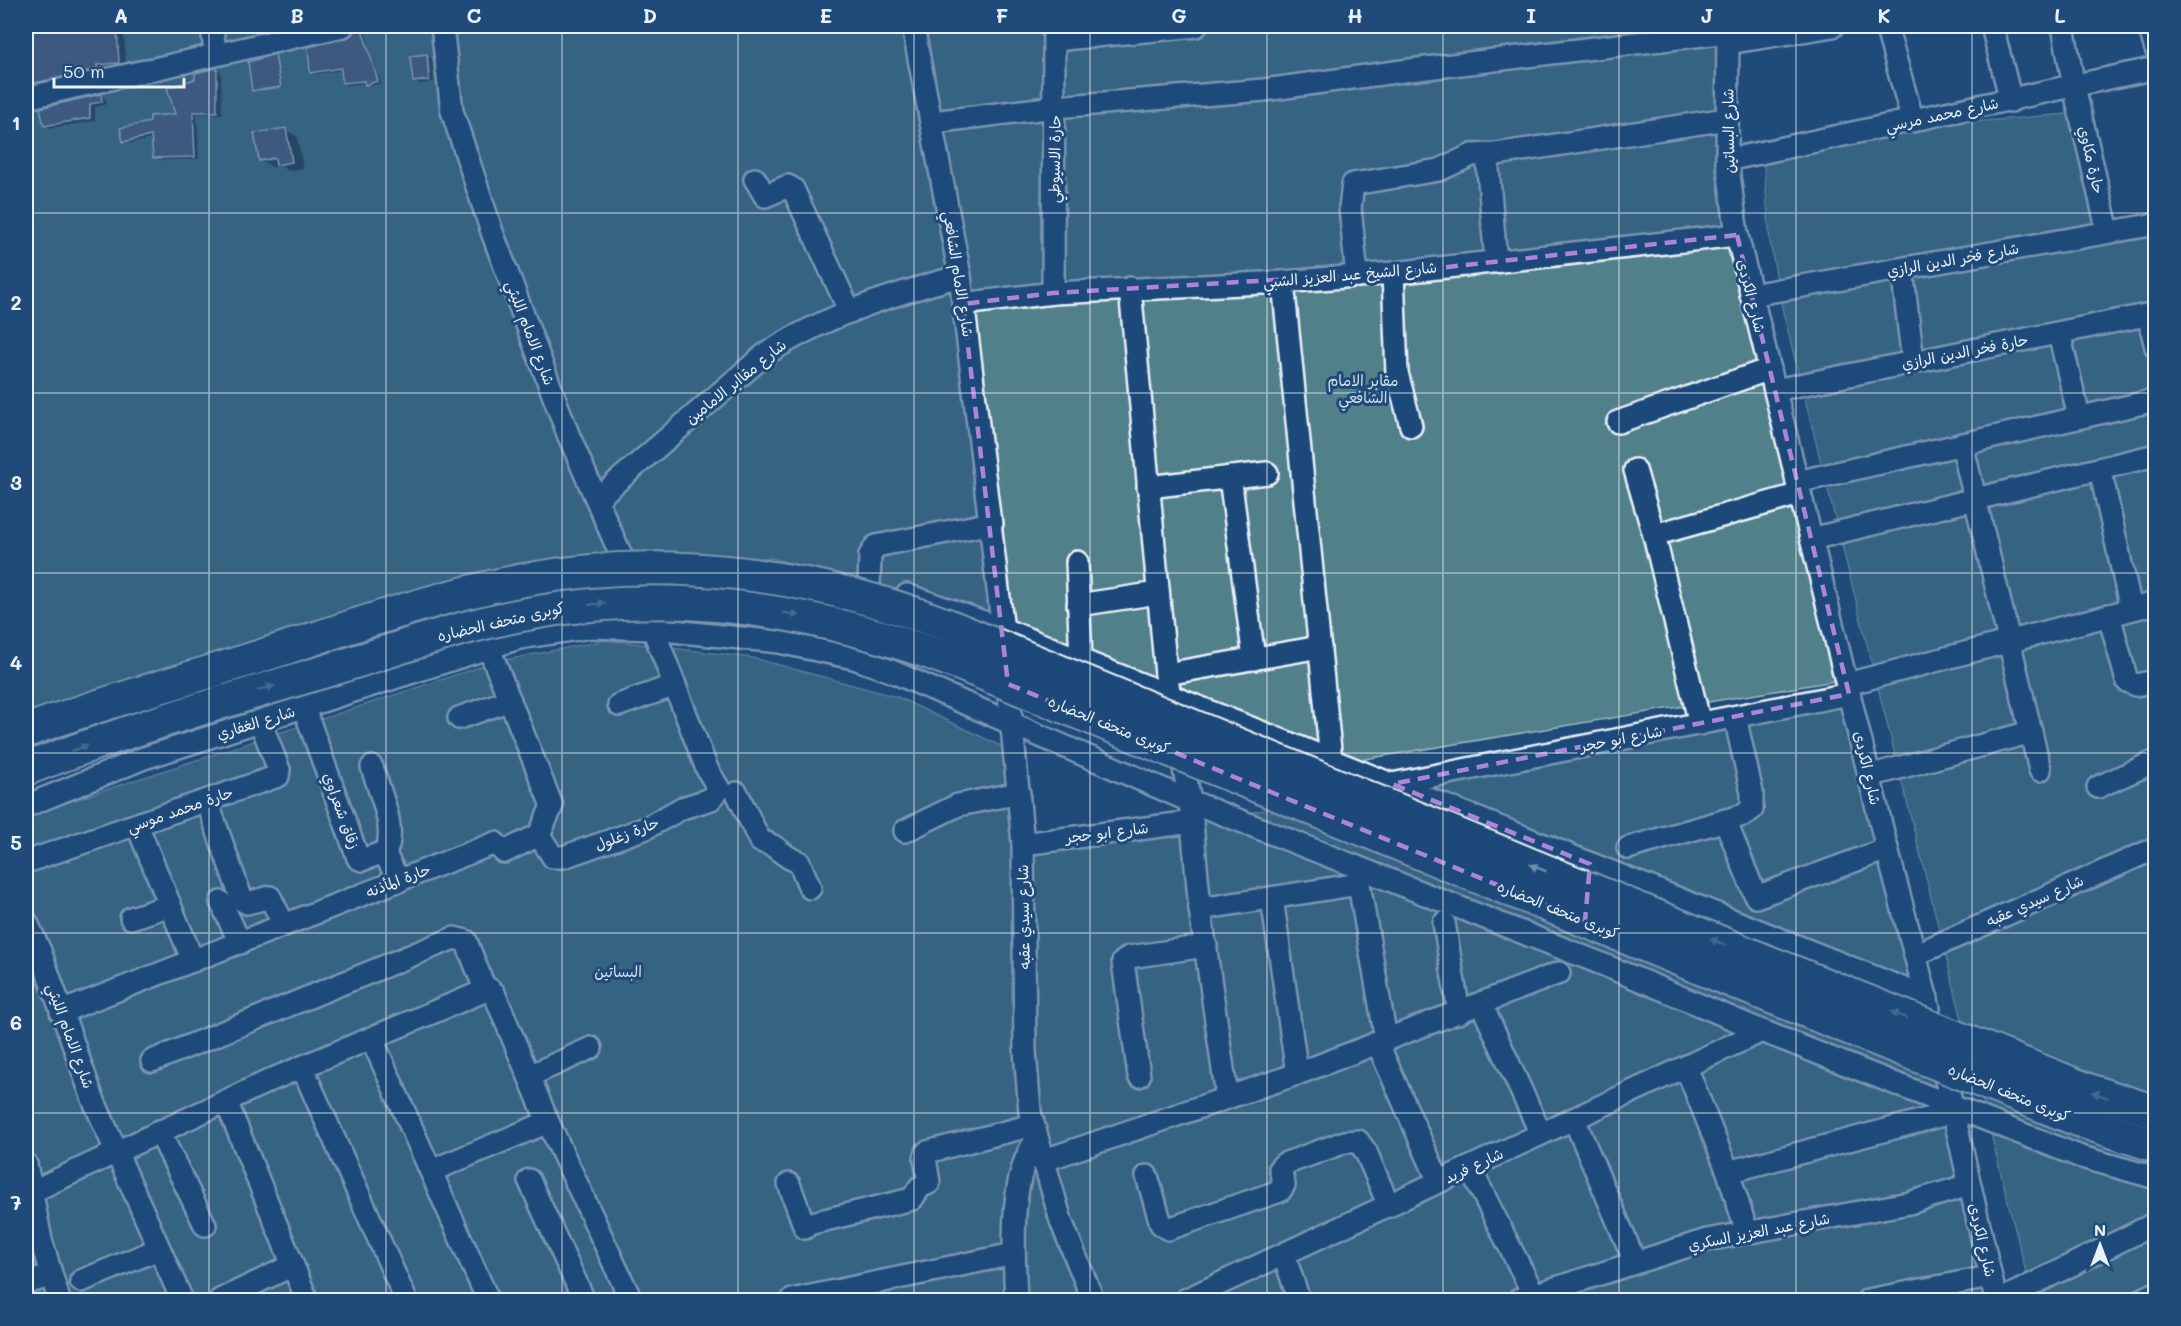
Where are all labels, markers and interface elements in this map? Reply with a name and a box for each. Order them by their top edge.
text: A [114,2,128,28]
text: B [290,2,304,28]
text: C [467,2,482,28]
text: D [643,2,657,28]
text: E [820,2,832,28]
text: F [996,2,1009,28]
text: G [1171,2,1187,28]
text: H [1347,2,1363,28]
text: I [1526,2,1536,28]
text: J [1700,2,1714,28]
text: K [1877,2,1891,28]
text: L [2054,2,2066,28]
scale bar [54,51,184,89]
text: 50 m [63,59,105,83]
street label: شارع البساتين [1717,88,1740,174]
street label: شارع محمد مرسي [1883,92,2001,140]
text: 1 [12,109,20,135]
street label: حارة الاسيوطي [1043,115,1069,203]
street label: حارة مكاوي [2073,124,2109,196]
street label: شارع الامام الشافعي [935,209,979,339]
street label: شارع فخر الدين الرازي [1885,238,2021,282]
street label: شارع الشيخ عبد العزيز الشبي [1262,256,1438,296]
street label: شارع الكردى [1732,257,1771,335]
street label: شارع الامام الليثي [498,278,560,389]
text: 2 [10,289,22,315]
street label: حارة فخر الدين الرازي [1900,329,2030,375]
street label: شارع مقاابر الامامين [681,334,791,429]
park label: مقابر الامام الشافعي [1327,370,1399,411]
text: 3 [10,469,22,495]
street label: كوبرى متحف الحضاره [435,597,567,646]
one-way arrow [587,599,606,609]
one-way arrow [781,610,800,619]
text: 4 [10,649,23,675]
one-way arrow [257,683,275,693]
street label: كوبرى متحف الحضاره [1045,690,1173,759]
street label: شارع الغفاري [214,701,298,745]
street label: شارع ابو حجر [1576,720,1664,757]
street label: شارع الكردى [1849,729,1886,807]
one-way arrow [71,743,89,753]
street label: زقاق شعراوي [317,770,365,852]
street label: حارة محمد موسي [124,782,237,840]
street label: حارة زغلول [591,812,662,855]
street label: شارع ابو حجر [1062,817,1150,848]
text: 5 [10,829,22,855]
street label: حارة المأذنه [362,858,433,902]
one-way arrow [1529,863,1547,872]
street label: شارع سيدي عقبه [1012,864,1036,970]
street label: شارع سيدي عقبه [1983,870,2087,932]
street label: كوبرى متحف الحضاره [1494,875,1622,944]
one-way arrow [1709,937,1727,947]
park label: البساتين [594,961,642,981]
street label: شارع الامام الليثي [39,980,99,1092]
text: 6 [10,1009,22,1035]
one-way arrow [1890,1010,1908,1019]
street label: كوبرى متحف الحضاره [1945,1058,2073,1127]
one-way arrow [2091,1089,2109,1099]
street label: شارع فريد [1441,1143,1507,1188]
text: 7 [10,1189,22,1215]
street label: شارع الكردى [1964,1201,2001,1279]
street label: شارع عبد العزيز السكري [1686,1207,1832,1257]
north arrow [2070,1215,2130,1275]
text: N [2094,1219,2106,1240]

